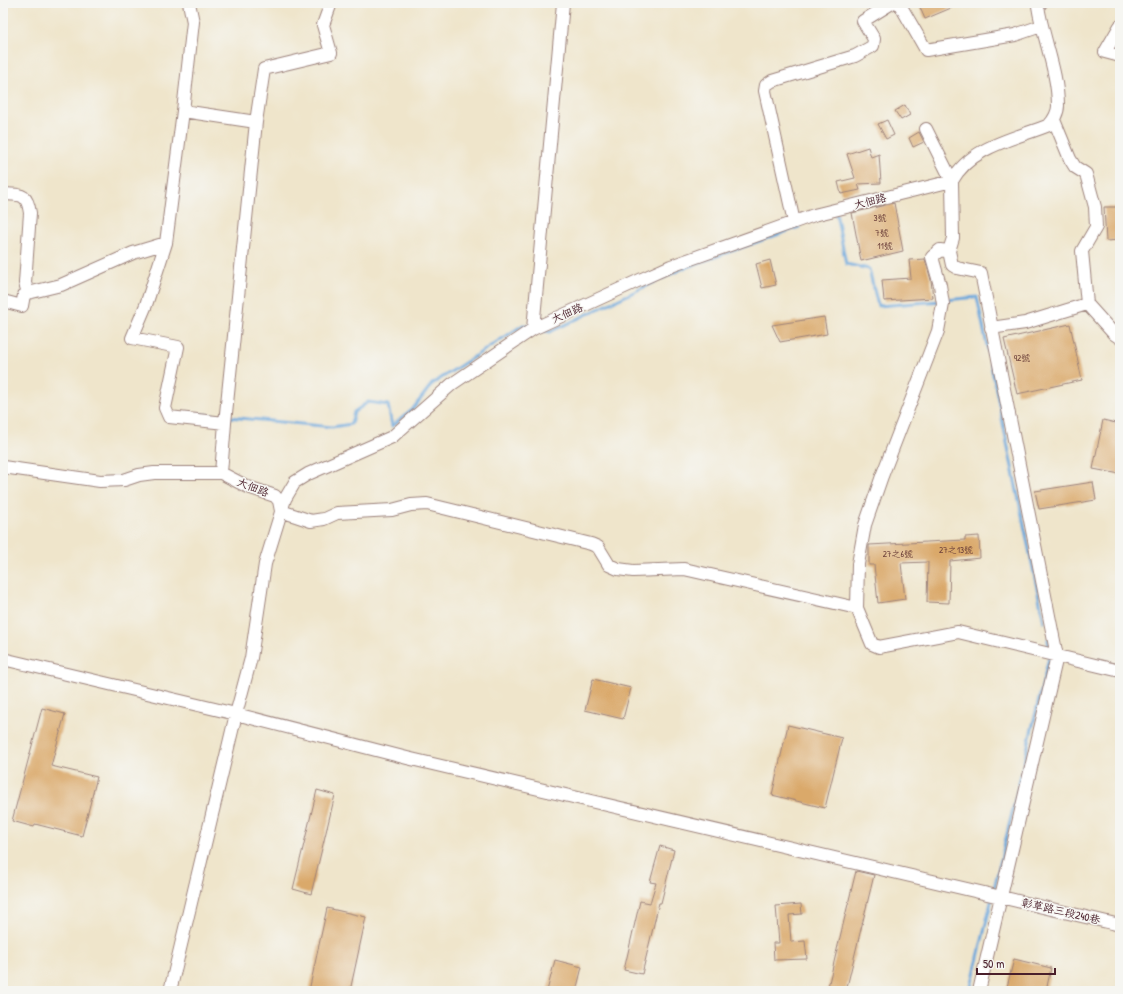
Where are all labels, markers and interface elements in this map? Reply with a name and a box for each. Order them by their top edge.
street label: 大佃路 [852,190,888,212]
house number: 3號 [873,212,887,224]
house number: 7號 [875,227,889,239]
house number: 11號 [877,240,893,252]
street label: 大佃路 [549,300,585,326]
house number: 92號 [1014,352,1030,364]
street label: 大佃路 [235,475,271,499]
house number: 27之13號 [939,544,973,556]
house number: 27之6號 [883,548,913,560]
street label: 彰草路三段240巷 [1020,895,1102,927]
scale bar [977,950,1055,976]
text: 50 m [983,955,1004,972]

